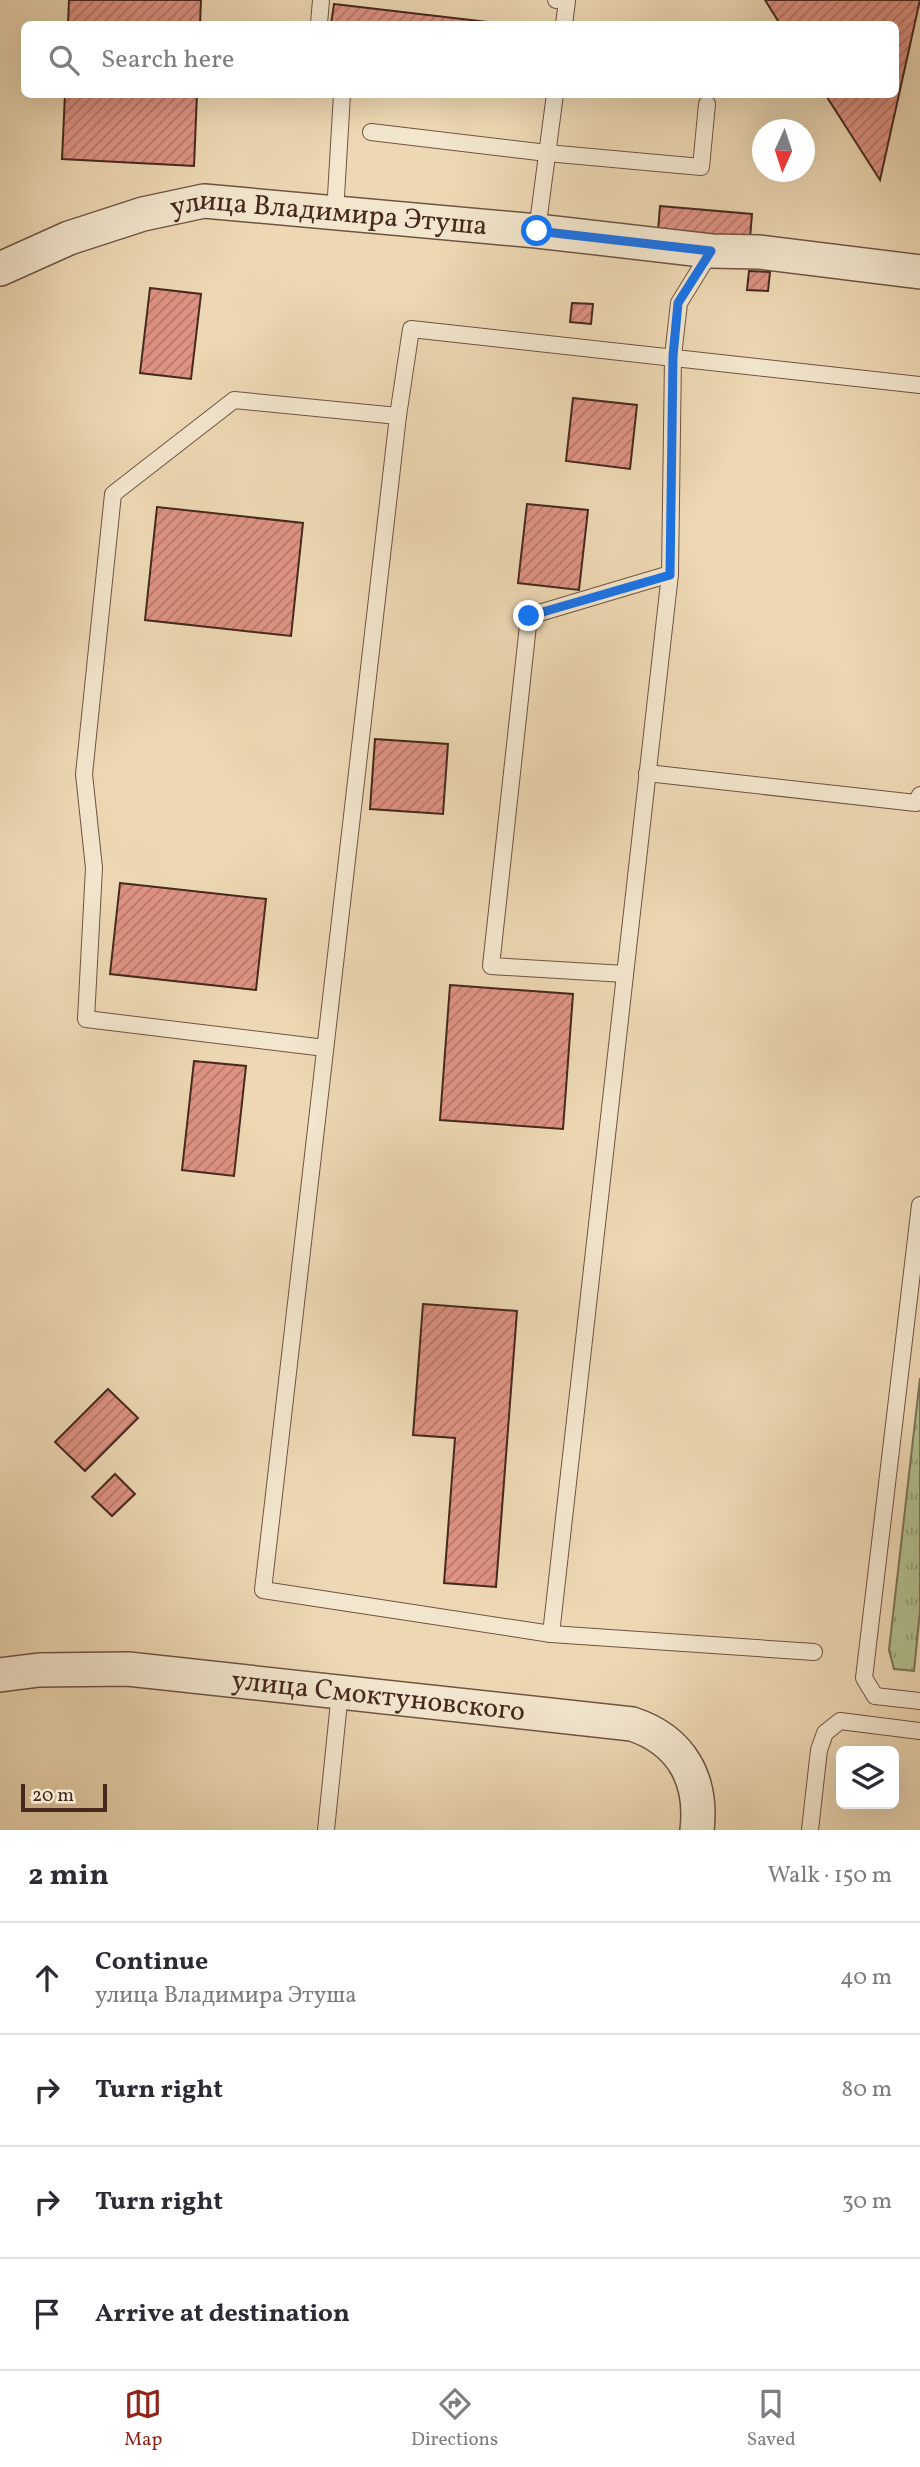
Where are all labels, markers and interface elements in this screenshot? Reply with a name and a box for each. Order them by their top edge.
search box [21,21,899,98]
icon: search [45,41,83,79]
text: Search here [101,42,234,78]
north arrow [752,119,815,182]
street label: улица Владимира Этуша [166,181,489,246]
route start [521,215,552,246]
route end [513,600,544,631]
street label: улица Смоктуновского [229,1661,527,1732]
map controls [836,1746,899,1809]
button: layers [836,1746,899,1809]
scale bar [21,1781,107,1813]
text: 20 m [32,1783,74,1809]
text: 2 min [28,1855,109,1897]
text: Walk · 150 m [768,1860,892,1892]
text: Continue [95,1944,208,1980]
icon: ahead [28,1959,66,1997]
text: 40 m [840,1962,892,1994]
text: улица Владимира Этуша [95,1980,357,2012]
icon: right [28,2071,66,2109]
text: Turn right [95,2072,223,2108]
text: 80 m [842,2074,892,2106]
icon: right [28,2183,66,2221]
text: Turn right [95,2184,223,2220]
text: 30 m [842,2186,892,2218]
icon: arrive [28,2295,66,2333]
text: Arrive at destination [95,2296,350,2332]
tab: Map [124,2385,162,2453]
tab: Directions [411,2385,498,2453]
tab: Saved [747,2385,796,2453]

